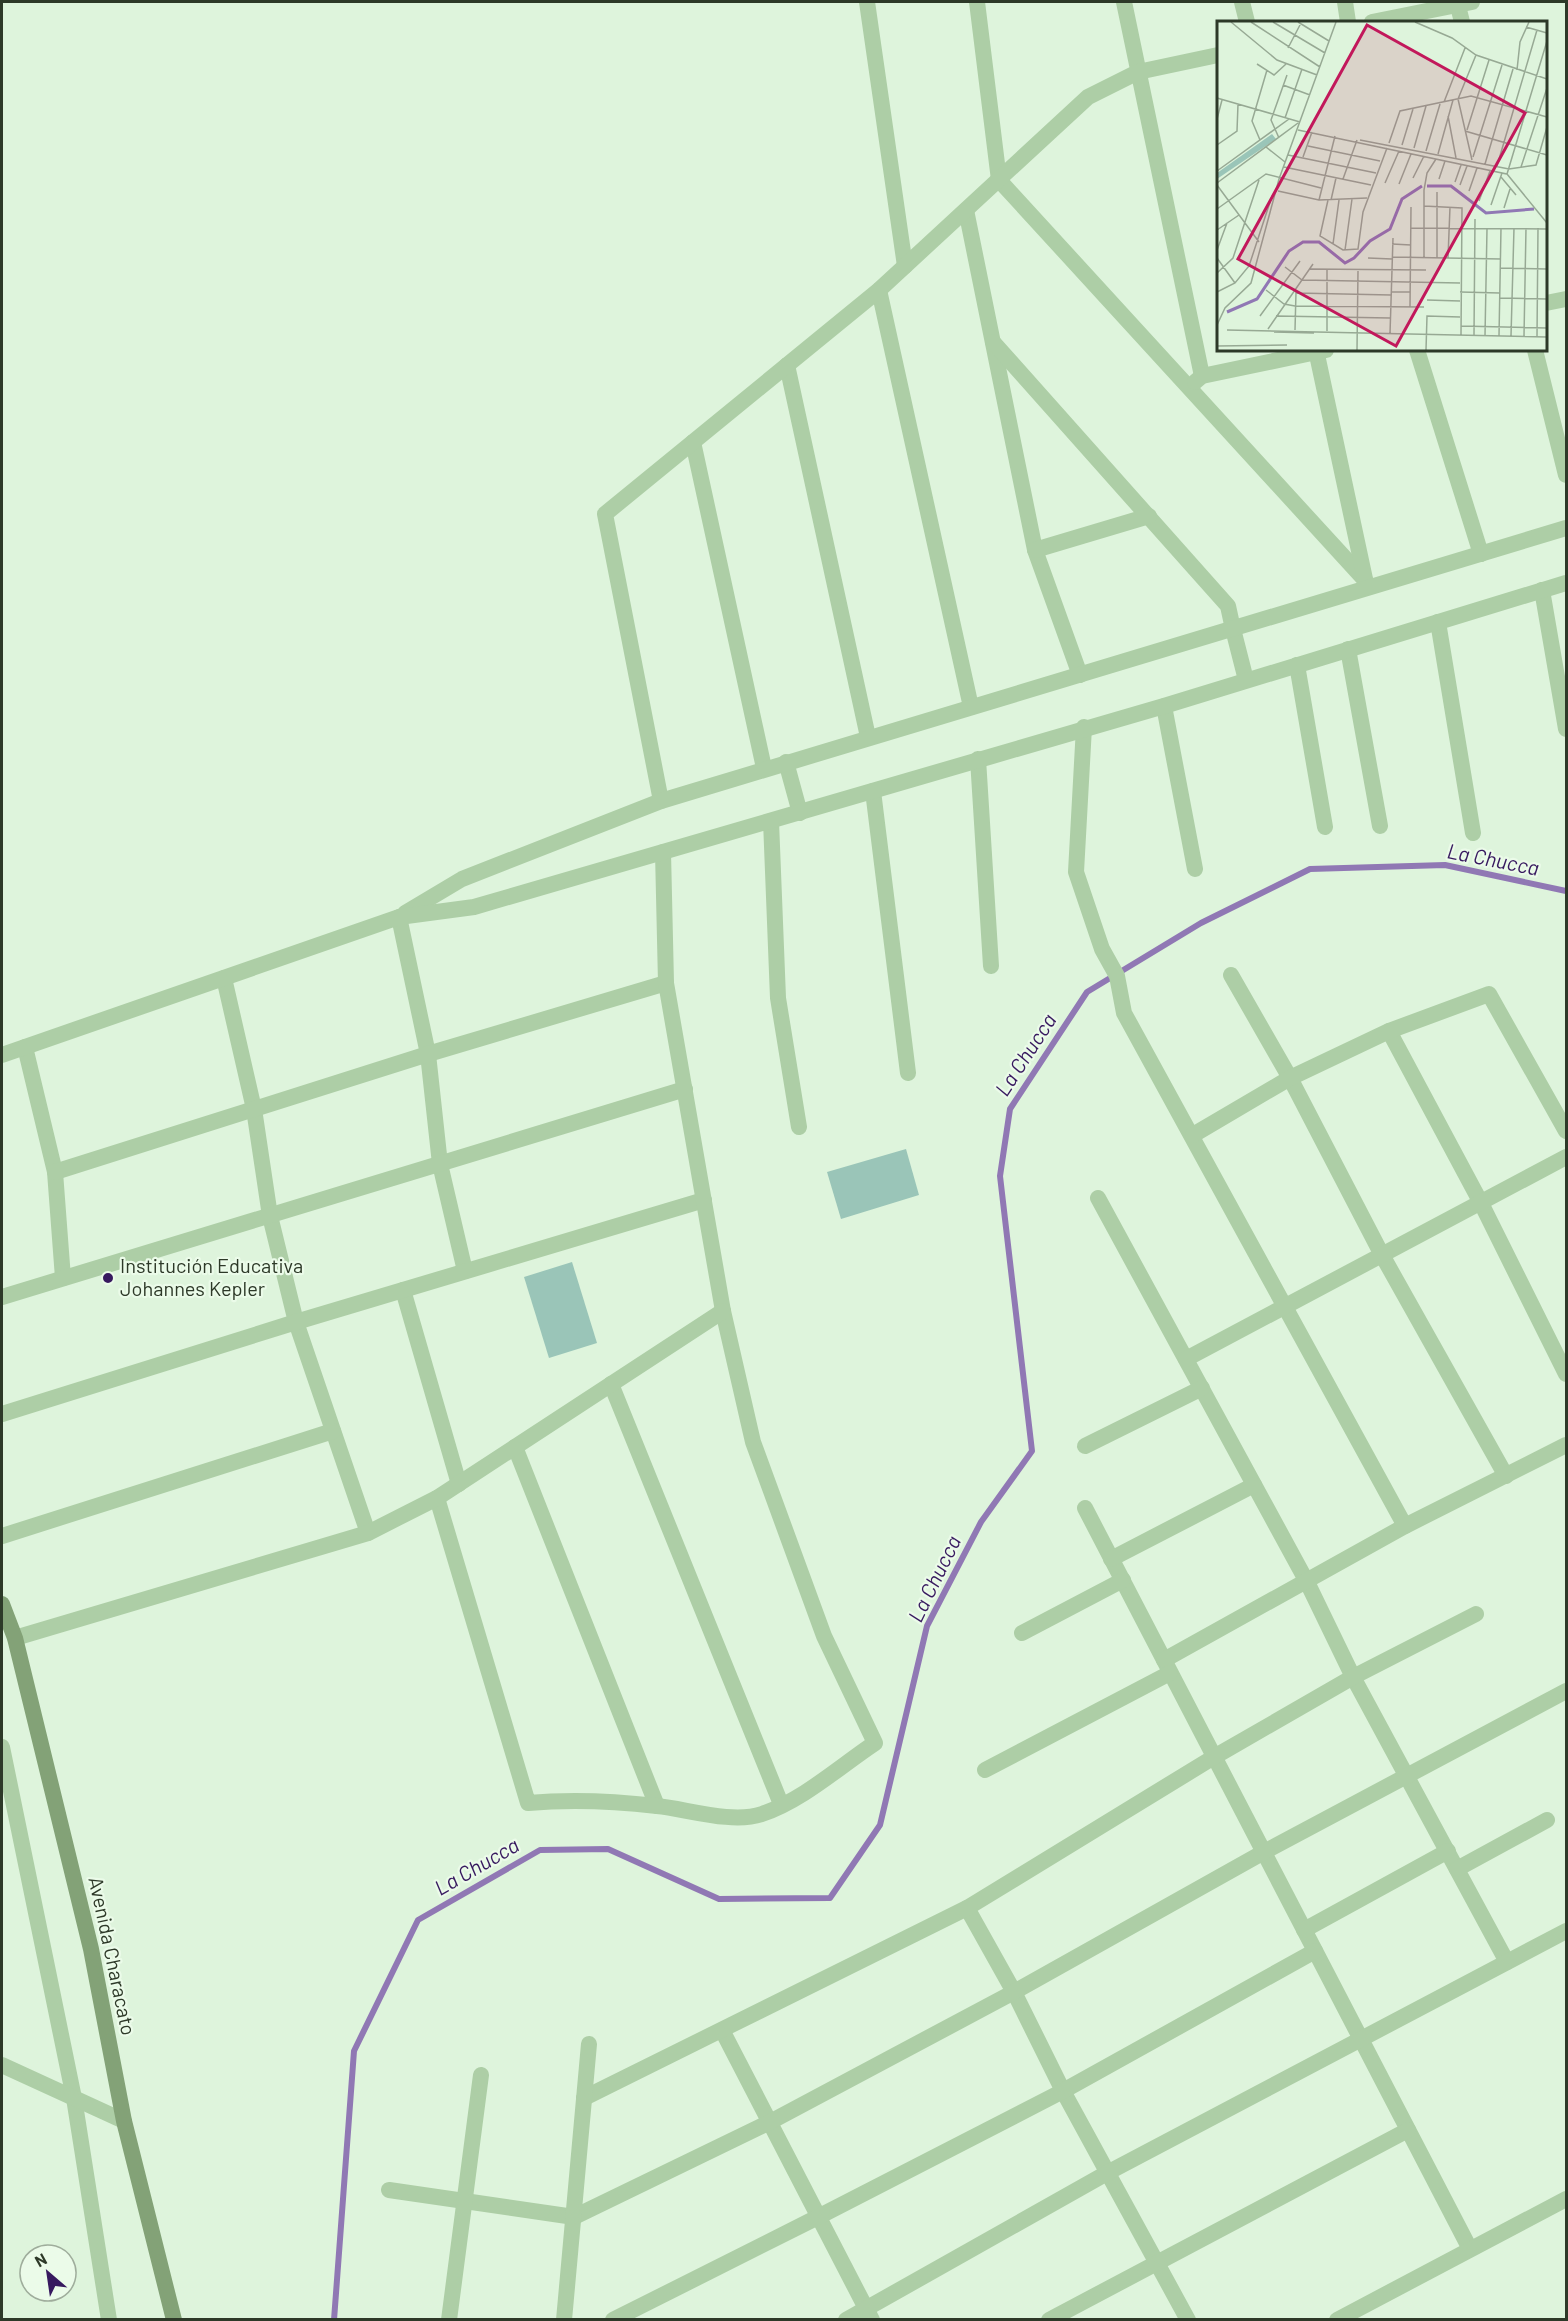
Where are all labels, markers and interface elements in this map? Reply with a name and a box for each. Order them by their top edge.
inset map [1217,21,1547,351]
water label: La Chucca [1445,837,1541,880]
water label: La Chucca [989,1008,1061,1100]
place label: Institución Educativa Johannes Kepler [120,1253,303,1300]
marker: Institución Educativa Johannes Kepler [101,1271,115,1285]
water label: La Chucca [902,1531,965,1626]
water label: La Chucca [430,1832,523,1900]
street label: Avenida Characato [84,1874,141,2037]
north arrow [18,2243,78,2303]
text: N [31,2249,50,2270]

